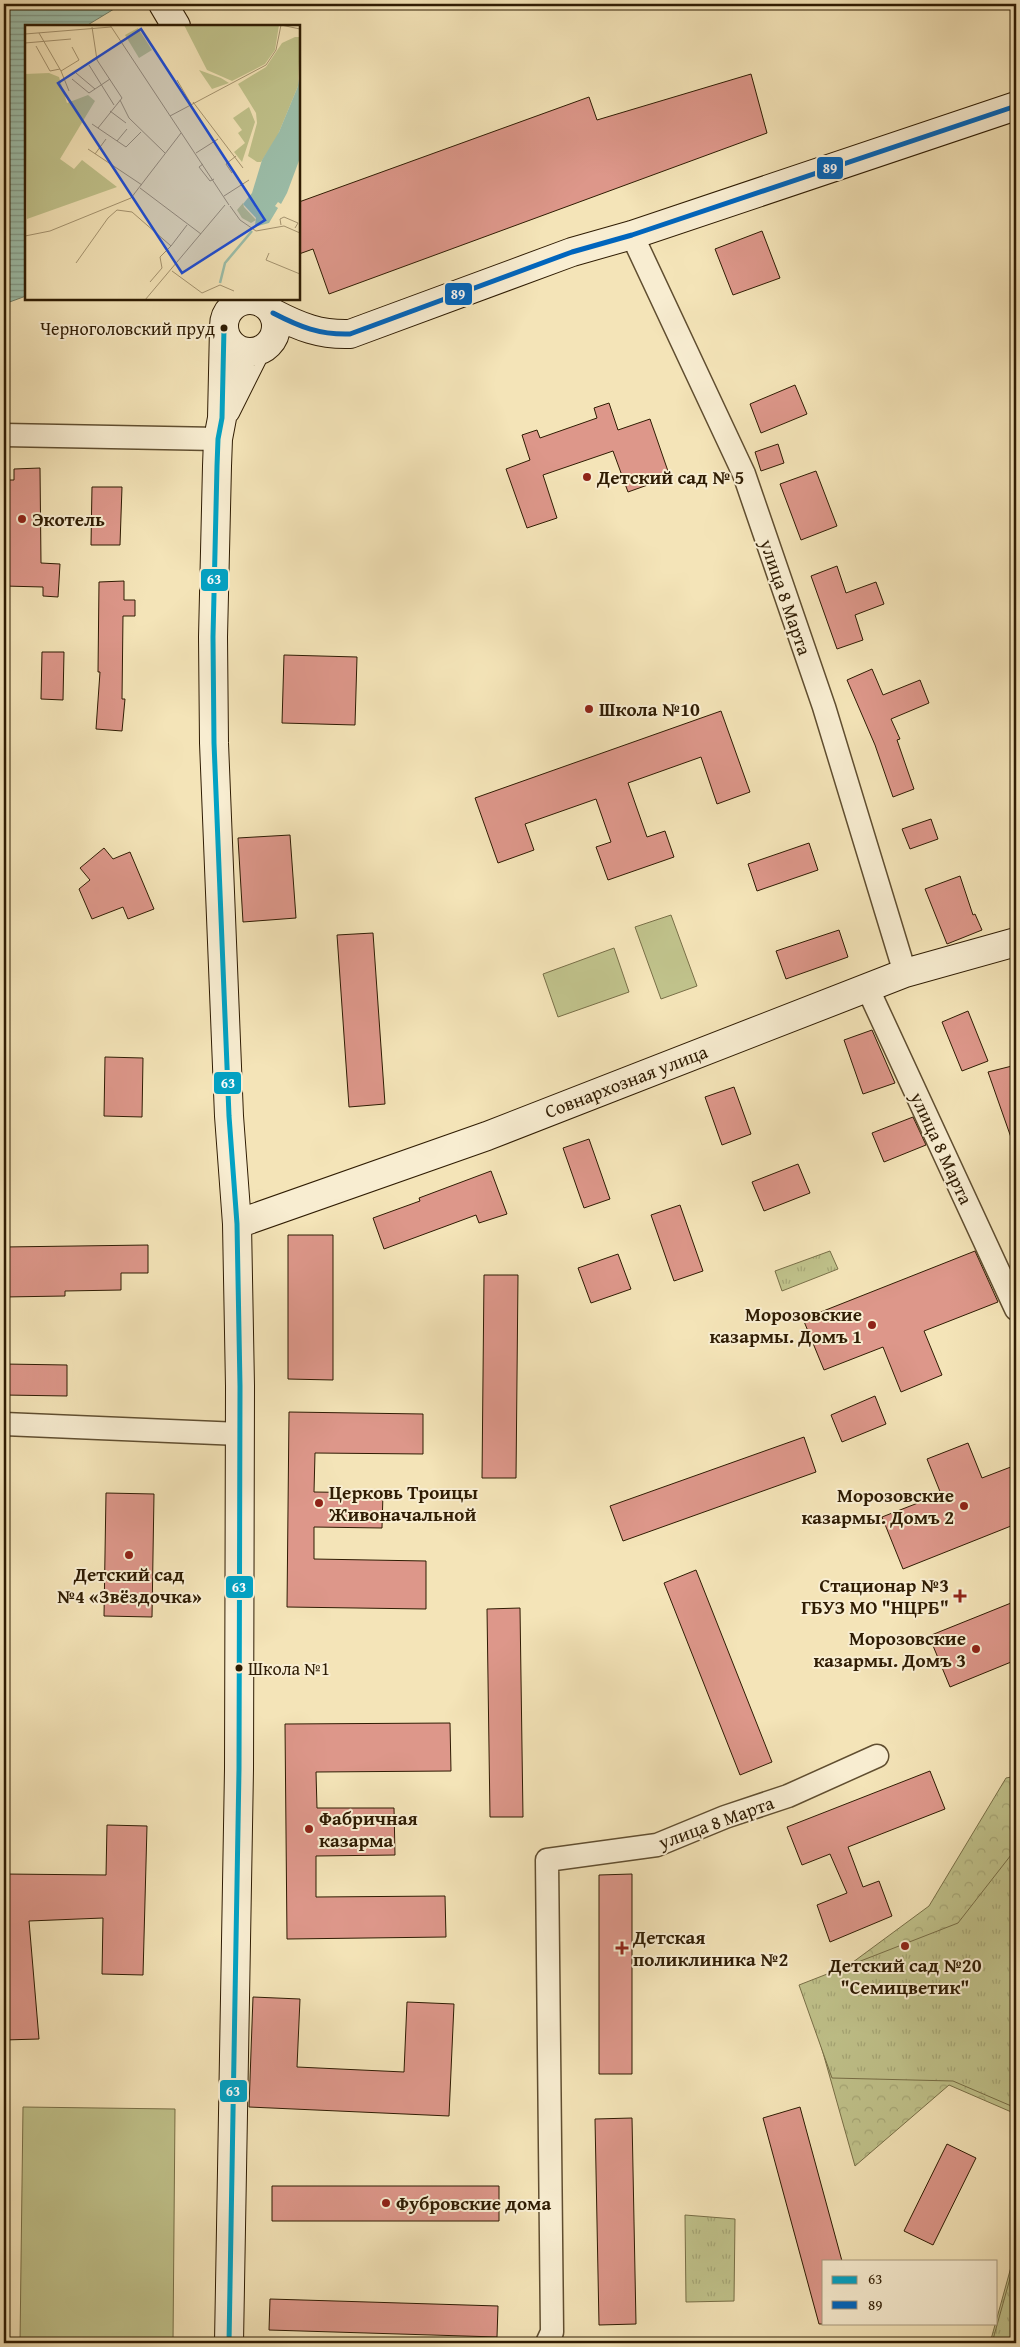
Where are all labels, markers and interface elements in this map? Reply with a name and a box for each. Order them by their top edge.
inset map [25,25,300,300]
line badge: 89 [816,156,844,180]
text: 89 [823,158,837,178]
line badge: 89 [444,282,473,306]
text: 89 [451,284,465,304]
place label: Черноголовский пруд [40,315,215,342]
marker: Черноголовский пруд [219,323,229,333]
place label: Детский сад № 5 [596,463,744,491]
marker: Детский сад № 5 [581,471,593,483]
place label: Экотель [32,505,105,533]
marker: Экотель [16,513,28,525]
street label: улица 8 Марта [753,534,819,659]
line badge: 63 [200,568,229,592]
text: 63 [207,569,221,589]
place label: Школа №10 [599,695,700,723]
marker: Школа №10 [583,703,595,715]
street label: Совнархозная улица [541,1037,711,1125]
line badge: 63 [213,1071,242,1095]
text: 63 [221,1073,235,1093]
street label: улица 8 Марта [903,1086,980,1209]
place label: Морозовские казармы. Домъ 1 [709,1300,862,1350]
marker: Морозовские казармы. Домъ 1 [866,1319,878,1331]
place label: Церковь Троицы Живоначальной [328,1478,478,1528]
place label: Морозовские казармы. Домъ 2 [801,1481,954,1531]
marker: Церковь Троицы Живоначальной [313,1497,325,1509]
marker: Морозовские казармы. Домъ 2 [958,1500,970,1512]
marker: Детский сад №4 «Звёздочка» [123,1549,135,1561]
place label: Детский сад №4 «Звёздочка» [56,1560,202,1610]
place label: Стационар №3 ГБУЗ МО "НЦРБ" [801,1571,949,1621]
line badge: 63 [225,1575,254,1599]
text: 63 [232,1577,246,1597]
marker: Стационар №3 ГБУЗ МО "НЦРБ" [953,1589,967,1603]
place label: Морозовские казармы. Домъ 3 [813,1624,966,1674]
marker: Морозовские казармы. Домъ 3 [970,1643,982,1655]
place label: Школа №1 [248,1655,330,1682]
marker: Школа №1 [234,1663,244,1673]
street label: улица 8 Марта [653,1788,778,1856]
place label: Фабричная казарма [319,1804,418,1854]
marker: Фабричная казарма [303,1823,315,1835]
place label: Детская поликлиника №2 [632,1923,788,1973]
marker: Детский сад №20 "Семицветик" [899,1940,911,1952]
marker: Детская поликлиника №2 [615,1941,629,1955]
place label: Детский сад №20 "Семицветик" [827,1951,982,2001]
line badge: 63 [219,2079,248,2103]
text: 63 [226,2081,240,2101]
place label: Фубровские дома [396,2189,551,2217]
marker: Фубровские дома [380,2197,392,2209]
legend [822,2260,998,2324]
text: 63 [868,2268,882,2289]
text: 89 [868,2294,882,2315]

